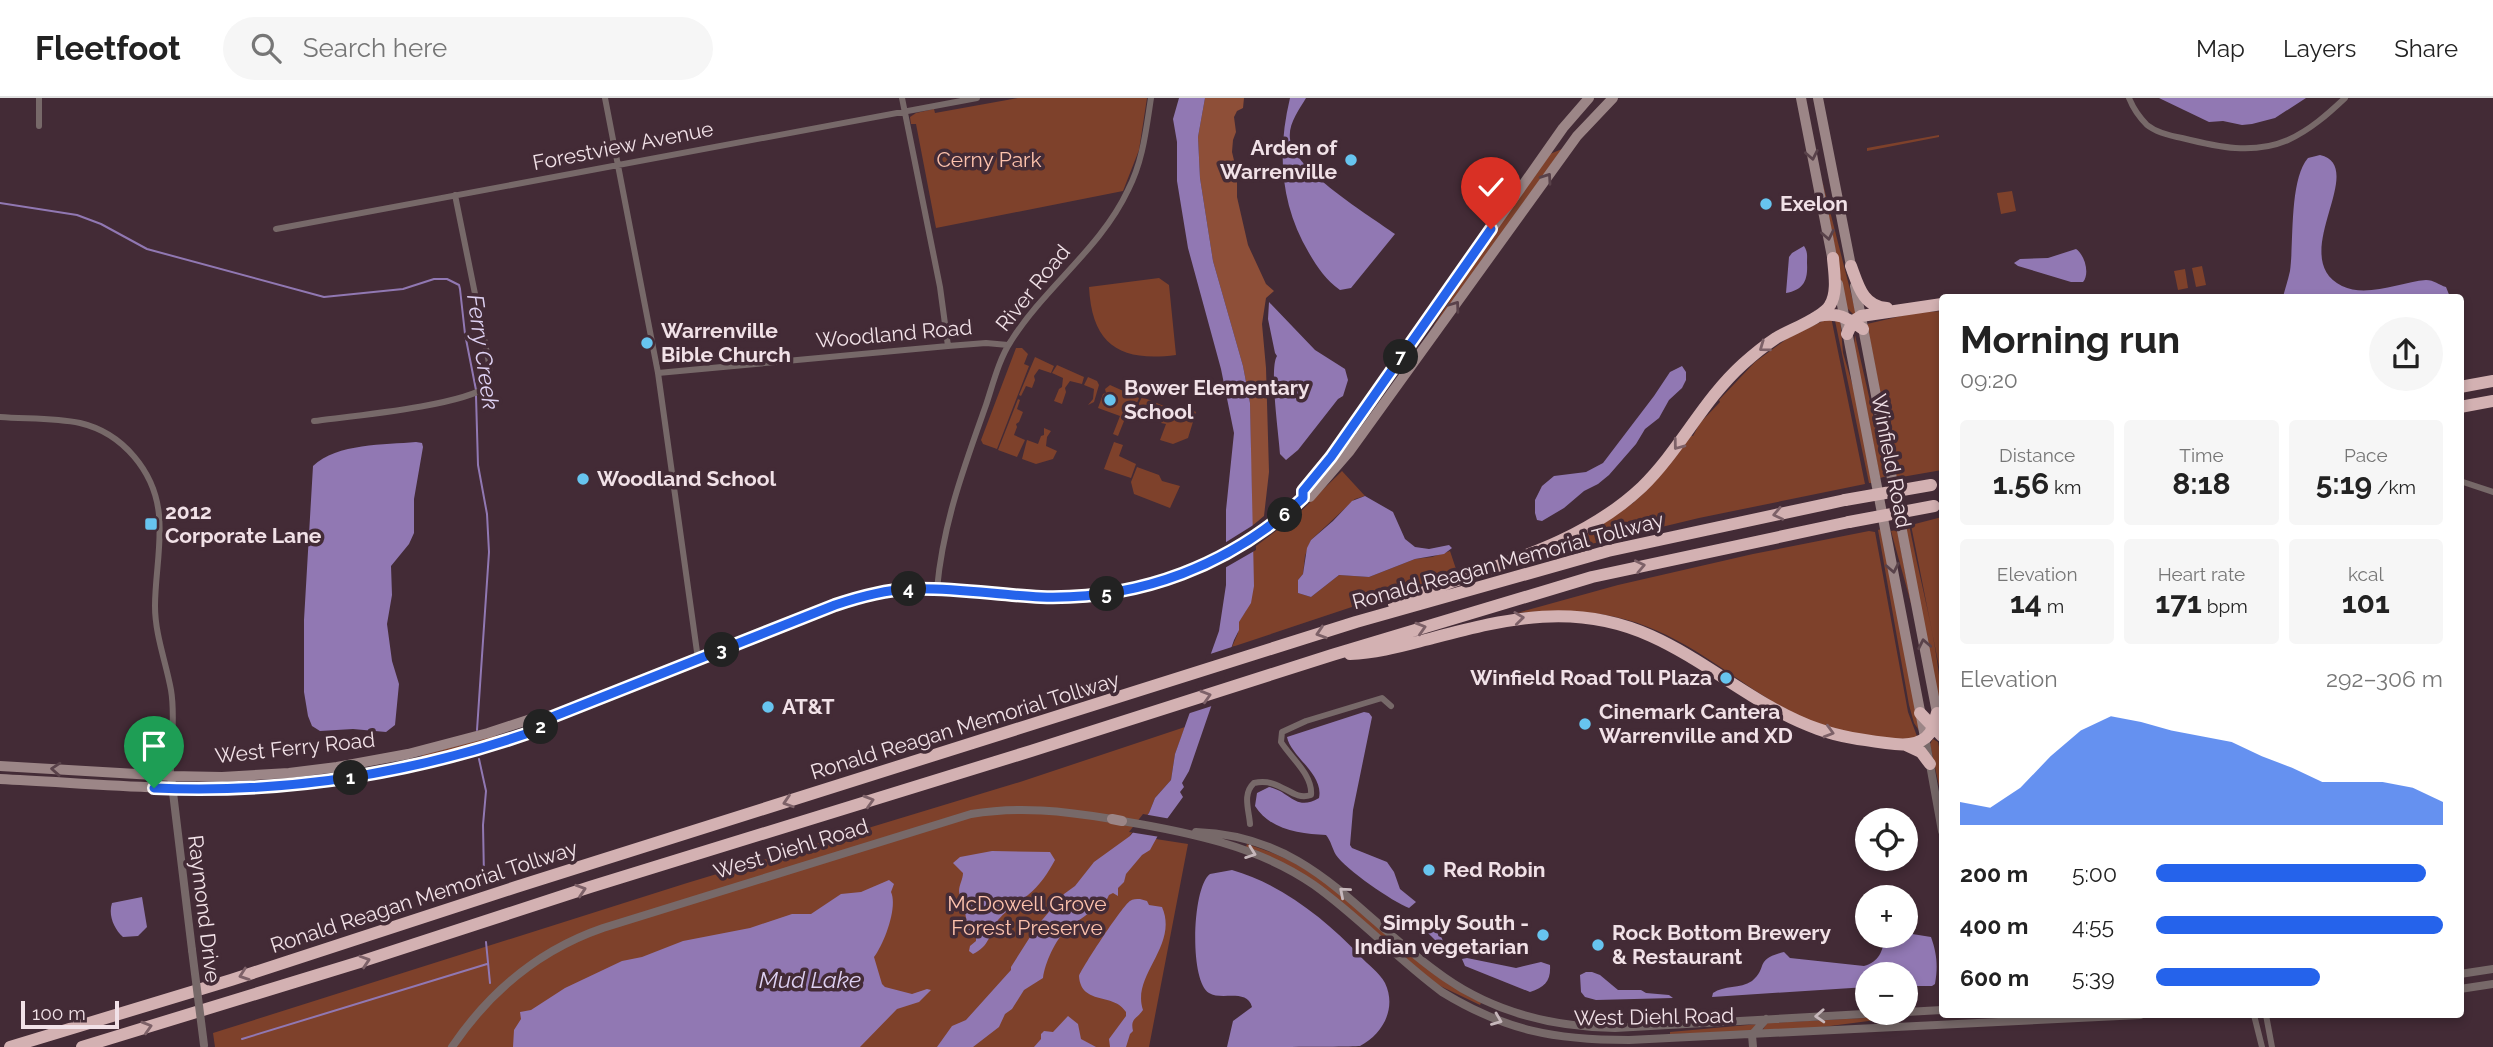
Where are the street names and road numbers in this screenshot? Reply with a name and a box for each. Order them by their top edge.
street label: Forestview Avenue [531,116,715,175]
street label: River Road [990,239,1075,336]
street label: Woodland Road [815,314,973,353]
street label: Winfield Road [1866,392,1917,530]
street label: Ronald Reagan Memorial Tollway [1349,507,1666,614]
street label: Ronald Reagan Memorial Tollway [807,667,1122,785]
street label: West Ferry Road [214,727,376,768]
street label: West Diehl Road [711,813,871,884]
street label: Raymond Drive [183,834,226,984]
street label: Ronald Reagan Memorial Tollway [267,835,581,958]
street label: West Diehl Road [1574,1003,1734,1030]

